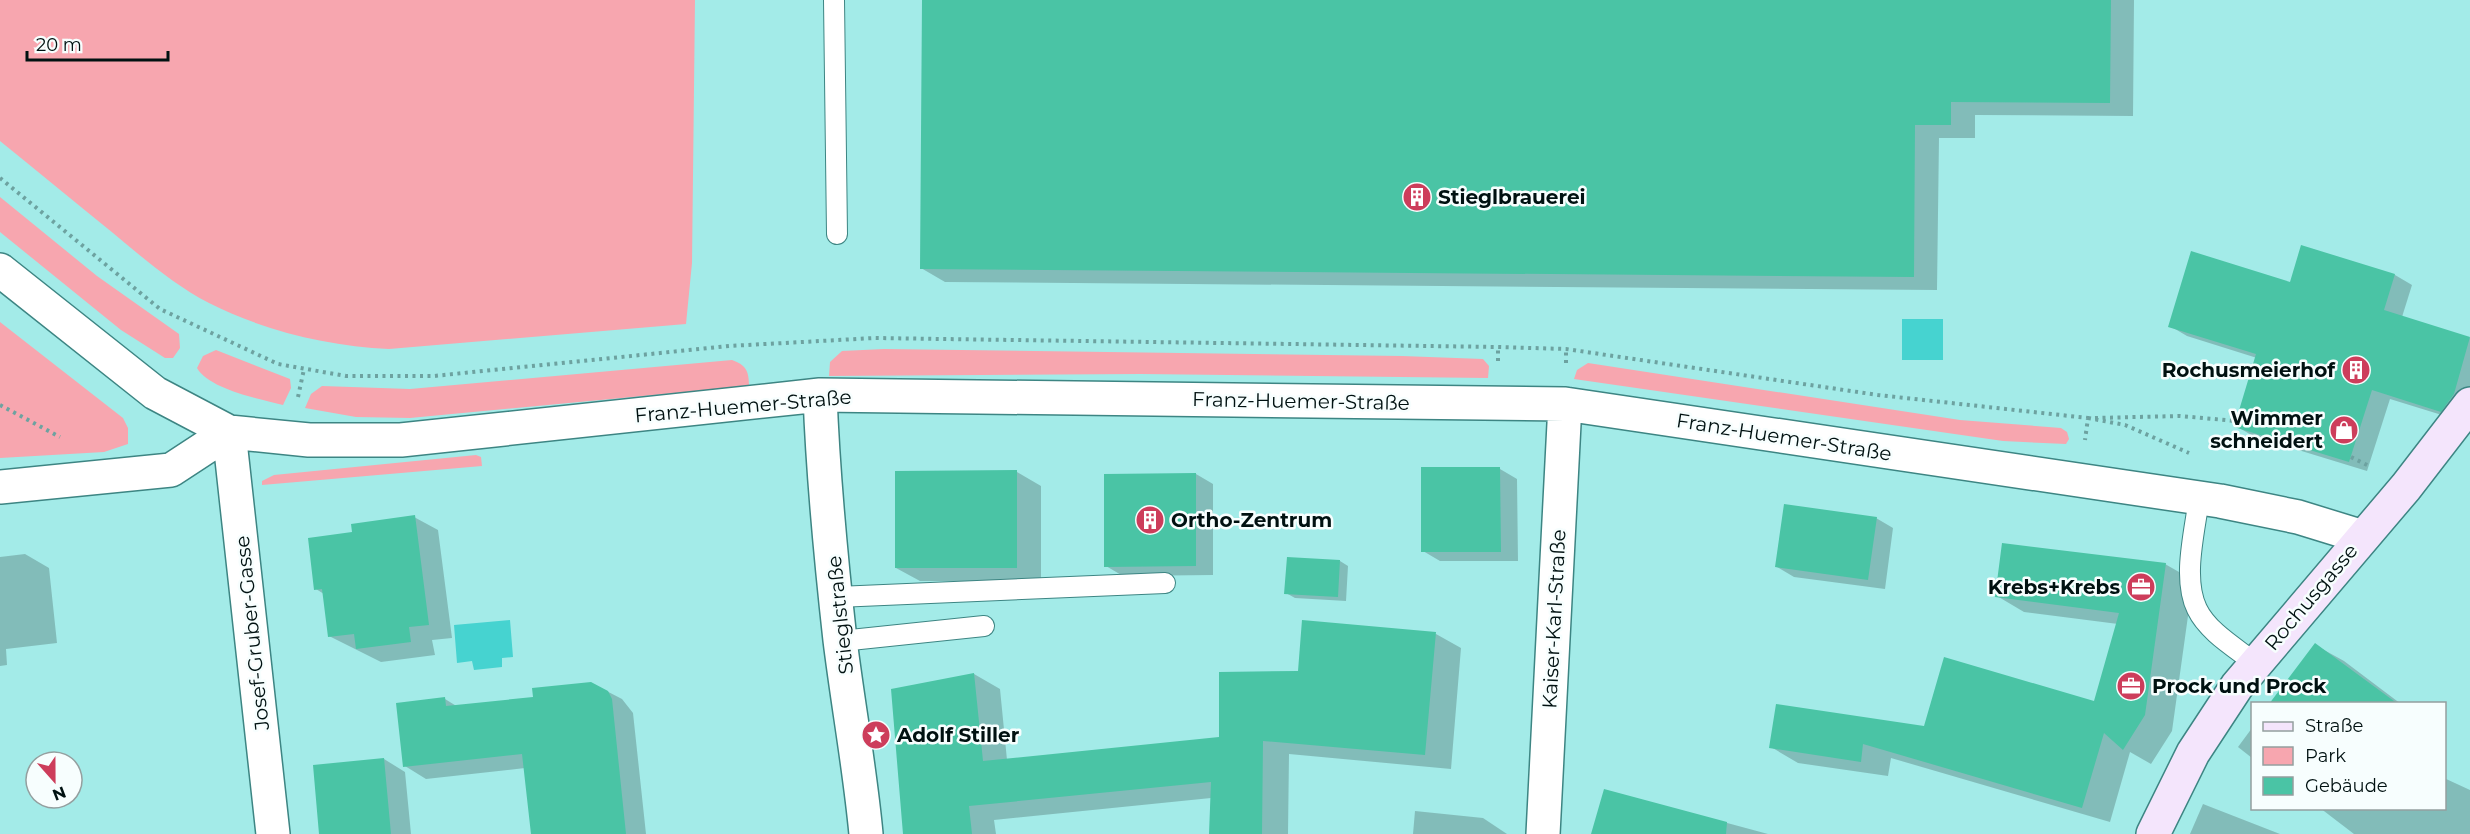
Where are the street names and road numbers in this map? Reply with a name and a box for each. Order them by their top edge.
street label: Franz-Huemer-Straße [634,385,852,427]
street label: Franz-Huemer-Straße [1192,387,1410,415]
street label: Franz-Huemer-Straße [1675,408,1893,466]
street label: Kaiser-Karl-Straße [1537,529,1571,709]
street label: Josef-Gruber-Gasse [230,534,274,733]
street label: Rochusgasse [2259,539,2363,655]
street label: Stieglstraße [822,554,858,676]

